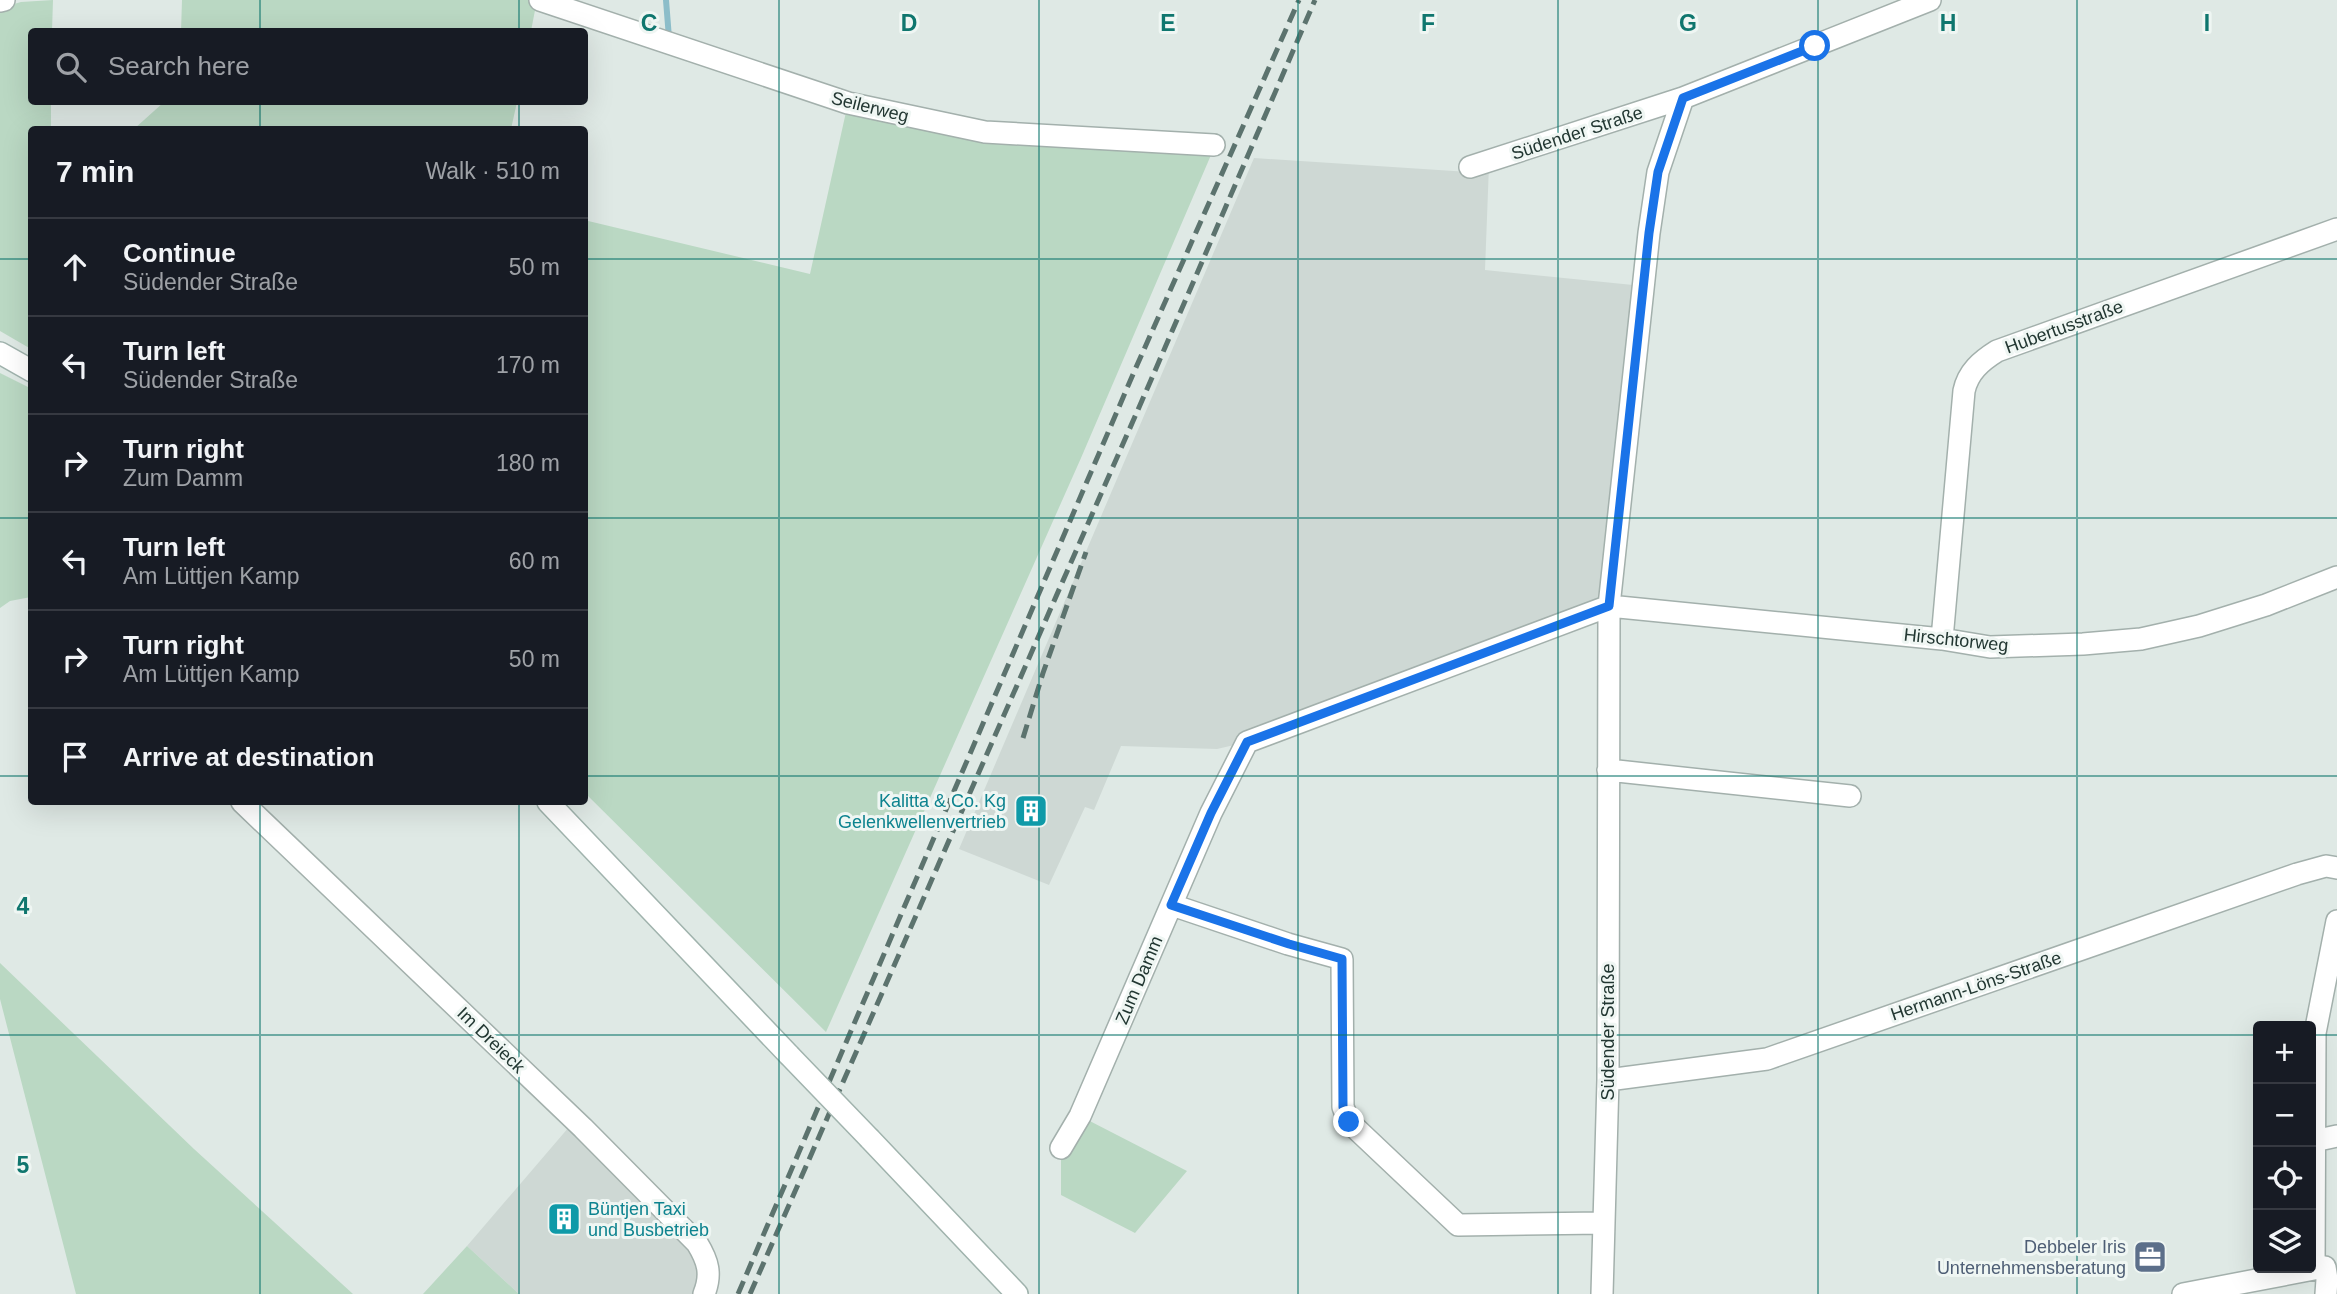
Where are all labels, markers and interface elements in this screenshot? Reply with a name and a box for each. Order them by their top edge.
text: C [641,10,657,36]
text: D [901,10,917,36]
text: E [1160,10,1176,36]
text: F [1421,10,1435,36]
text: G [1679,10,1697,36]
text: H [1940,10,1956,36]
text: I [2204,10,2210,36]
search box [28,28,588,105]
route start [1799,30,1830,61]
icon: search [52,48,90,86]
text: Search here [108,51,250,81]
street label: Seilerweg [829,88,911,126]
street label: Südender Straße [1509,102,1645,164]
text: 7 min [56,155,134,188]
text: Walk · 510 m [425,158,560,184]
text: Continue [123,238,236,268]
icon: ahead [56,248,94,286]
text: 50 m [509,254,560,280]
text: Südender Straße [123,269,298,295]
street label: Hubertusstraße [2002,296,2126,358]
text: Turn left [123,336,225,366]
icon: left [56,346,94,384]
text: 170 m [496,352,560,378]
text: Südender Straße [123,367,298,393]
text: Turn right [123,434,244,464]
icon: right [56,444,94,482]
text: 180 m [496,450,560,476]
text: Zum Damm [123,465,243,491]
text: Turn left [123,532,225,562]
icon: left [56,542,94,580]
text: 60 m [509,548,560,574]
text: Am Lüttjen Kamp [123,563,299,589]
street label: Hirschtorweg [1903,625,2009,655]
text: Turn right [123,630,244,660]
icon: right [56,640,94,678]
text: 50 m [509,646,560,672]
text: Am Lüttjen Kamp [123,661,299,687]
icon: arrive [56,738,94,776]
text: Arrive at destination [123,742,374,772]
place label: Kalitta & Co. Kg Gelenkwellenvertrieb [838,791,1006,832]
building icon: Kalitta & Co. Kg Gelenkwellenvertrieb [1012,792,1050,830]
text: 4 [17,893,30,919]
street label: Zum Damm [1111,933,1167,1027]
street label: Hermann-Löns-Straße [1888,947,2064,1025]
street label: Südender Straße [1598,963,1618,1101]
street label: Im Dreieck [453,1003,530,1078]
map controls [2253,1021,2316,1273]
button: + [2253,1021,2316,1084]
button: − [2253,1084,2316,1147]
route end [1333,1106,1364,1137]
button: locate [2253,1147,2316,1210]
text: 5 [17,1152,30,1178]
place label: Büntjen Taxi und Busbetrieb [588,1199,709,1240]
building icon: Büntjen Taxi und Busbetrieb [545,1200,583,1238]
button: layers [2253,1210,2316,1273]
place label: Debbeler Iris Unternehmensberatung [1937,1237,2126,1278]
office icon: Debbeler Iris Unternehmensberatung [2131,1238,2169,1276]

